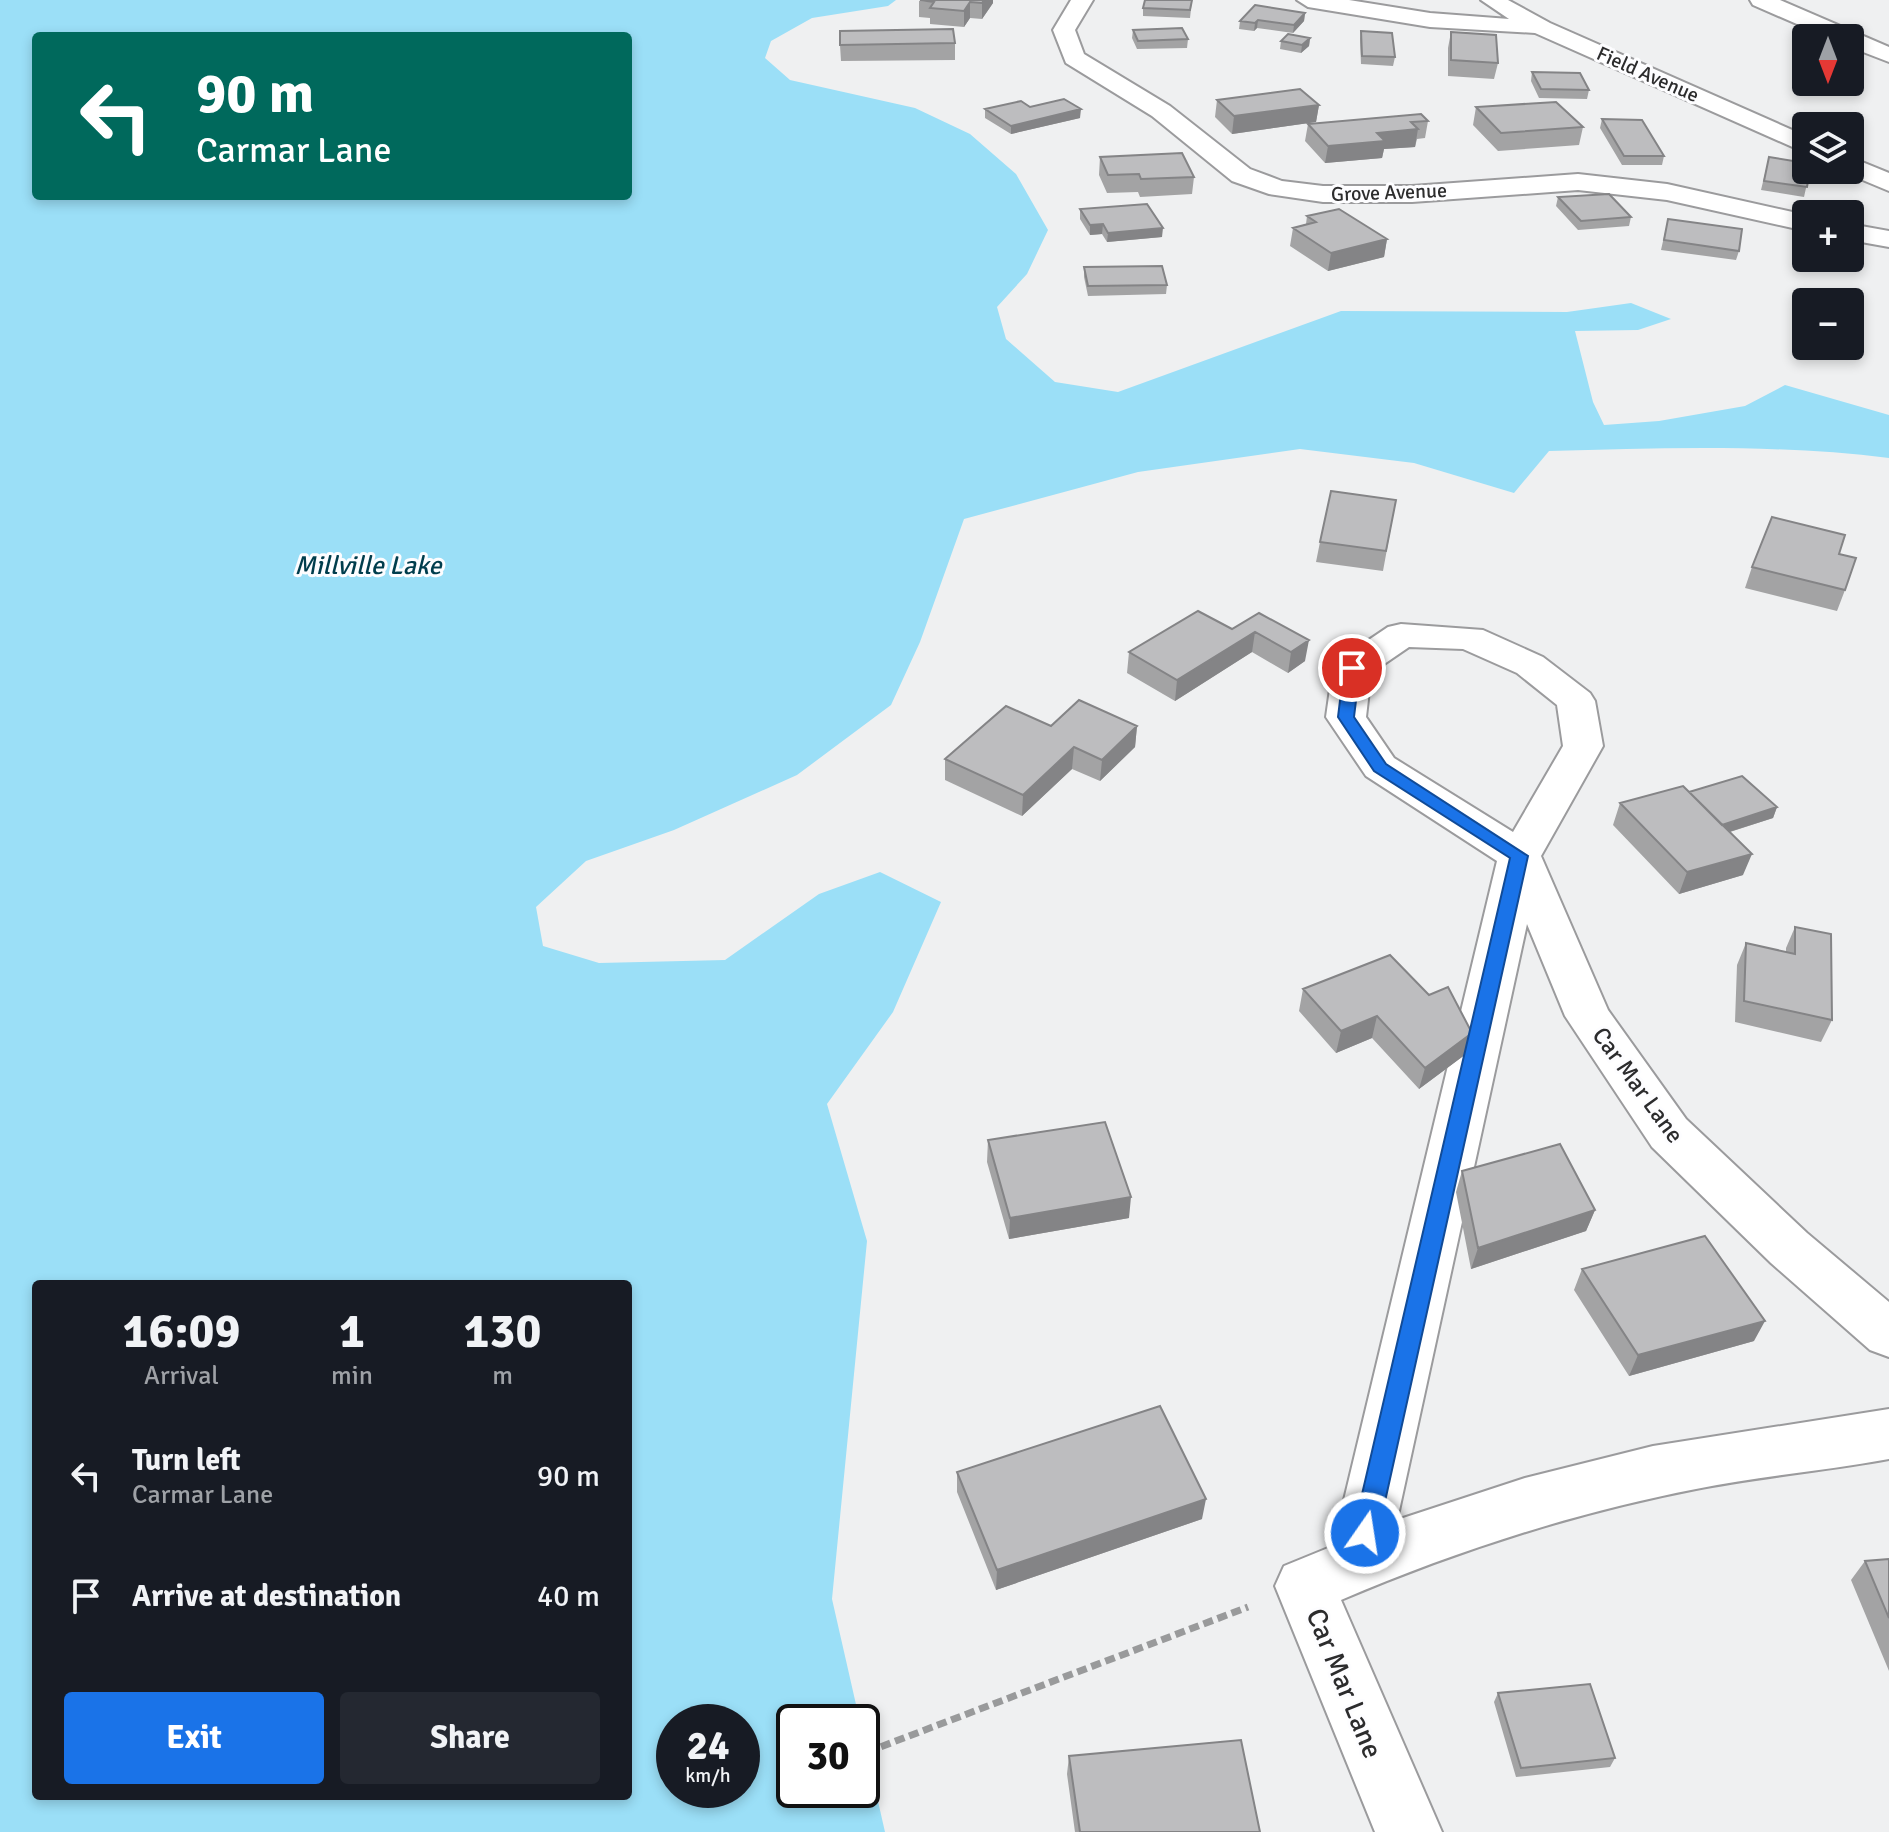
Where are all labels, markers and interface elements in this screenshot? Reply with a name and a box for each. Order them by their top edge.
north arrow [1792,24,1864,96]
map controls [1792,24,1864,360]
street label: Field Avenue [1593,41,1703,108]
text: 90 m [196,59,314,128]
icon: left [64,64,168,168]
button: layers [1792,112,1864,184]
text: Carmar Lane [196,128,391,173]
street label: Grove Avenue [1331,178,1447,207]
button: + [1792,200,1864,272]
button: − [1792,288,1864,360]
water label: Millville Lake [295,550,443,582]
pin [1318,634,1386,702]
icon: arrive [1330,646,1374,690]
street label: Car Mar Lane [1586,1021,1690,1149]
text: 16:09 [123,1302,240,1361]
text: 1 [339,1302,365,1361]
text: 130 [464,1302,541,1361]
text: Arrival [144,1360,219,1392]
text: min [331,1360,373,1392]
text: m [492,1360,513,1392]
text: Turn left [132,1442,241,1479]
icon: left [64,1454,108,1498]
text: 90 m [537,1458,600,1495]
text: Carmar Lane [132,1479,273,1511]
position arrow [1323,1491,1407,1575]
icon: arrive [64,1574,108,1618]
text: Arrive at destination [132,1578,401,1615]
text: 40 m [537,1578,600,1615]
street label: Car Mar Lane [1299,1604,1390,1763]
button: Exit [64,1692,324,1784]
button: Share [340,1692,600,1784]
speed limit sign: 30 [776,1704,880,1808]
text: 24 [686,1721,730,1771]
text: km/h [685,1763,731,1788]

